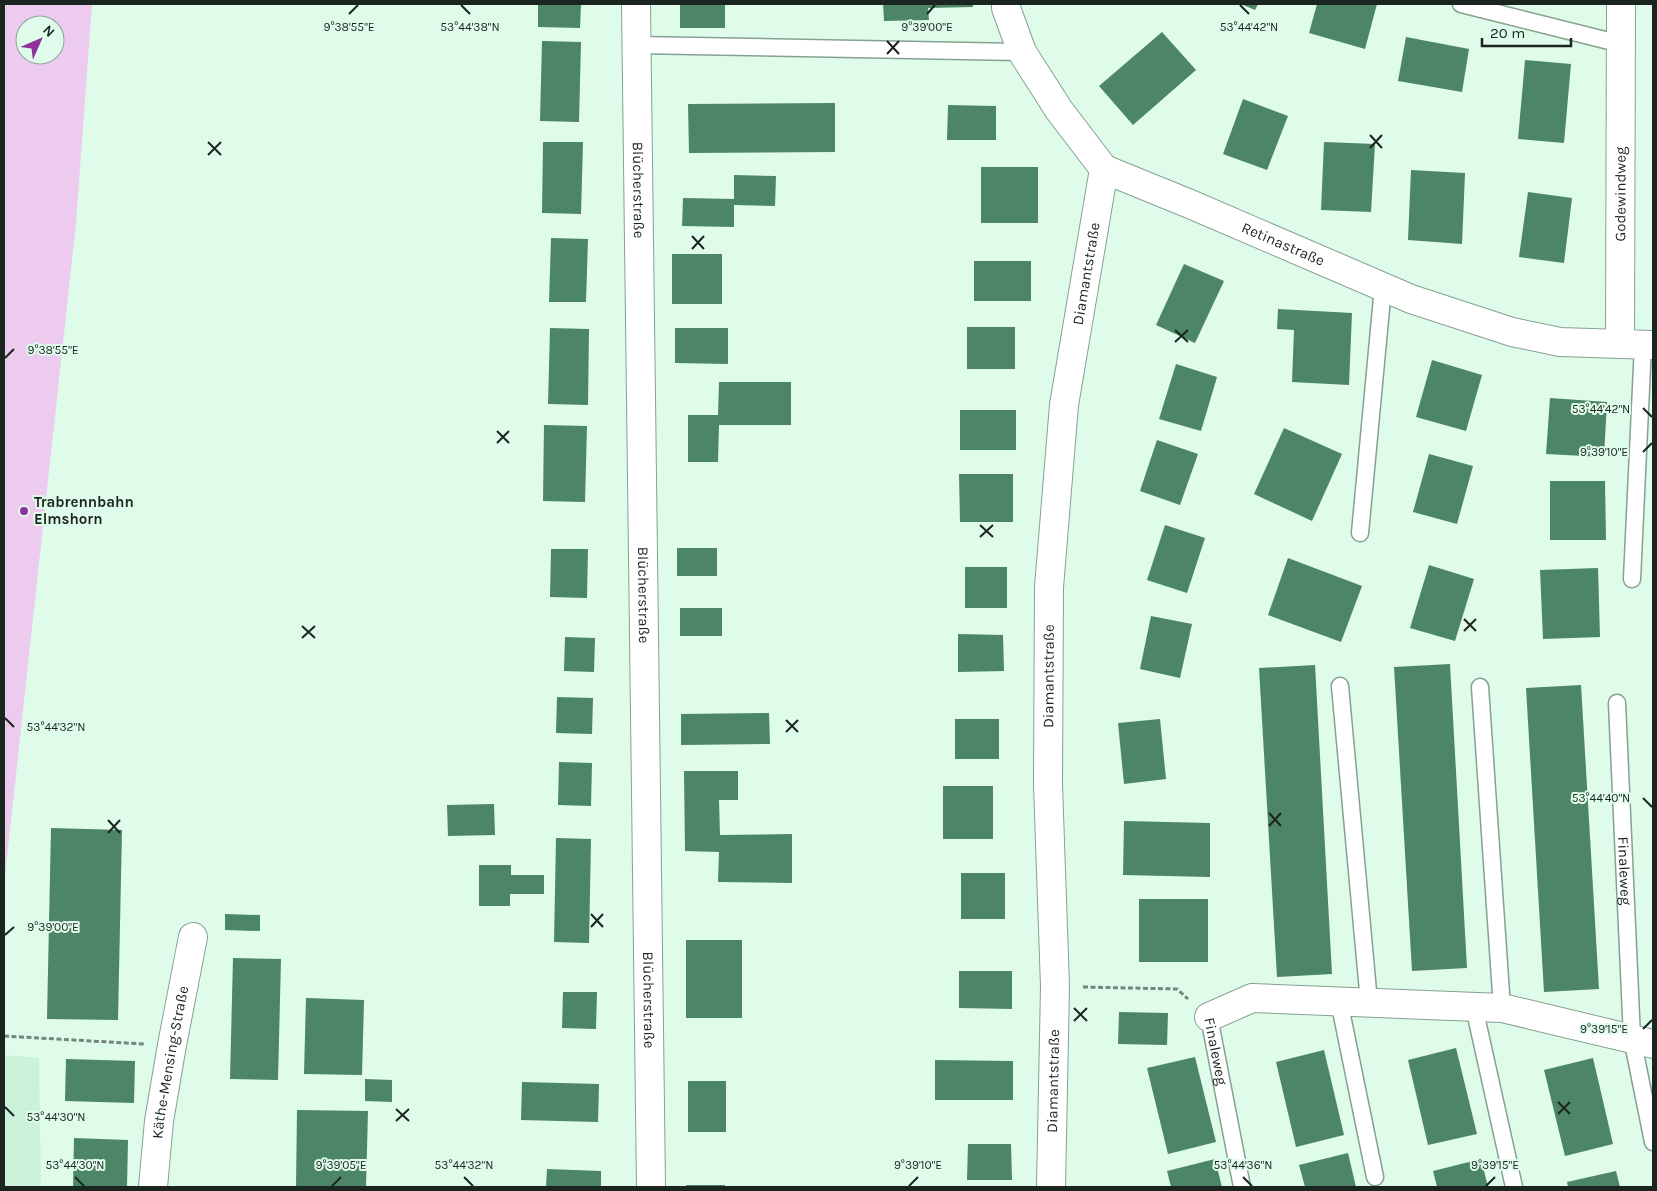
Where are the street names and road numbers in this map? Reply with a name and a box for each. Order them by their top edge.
street label: Blücherstraße [629,142,648,238]
street label: Godewindweg [1611,146,1630,241]
street label: Retinastraße [1239,218,1327,270]
street label: Diamantstraße [1069,221,1104,326]
street label: Blücherstraße [634,546,653,643]
street label: Diamantstraße [1039,624,1058,728]
street label: Finaleweg [1614,836,1635,906]
street label: Blücherstraße [639,951,658,1048]
street label: Käthe-Mensing-Straße [148,984,192,1140]
street label: Finaleweg [1200,1016,1231,1087]
street label: Diamantstraße [1043,1029,1063,1133]

